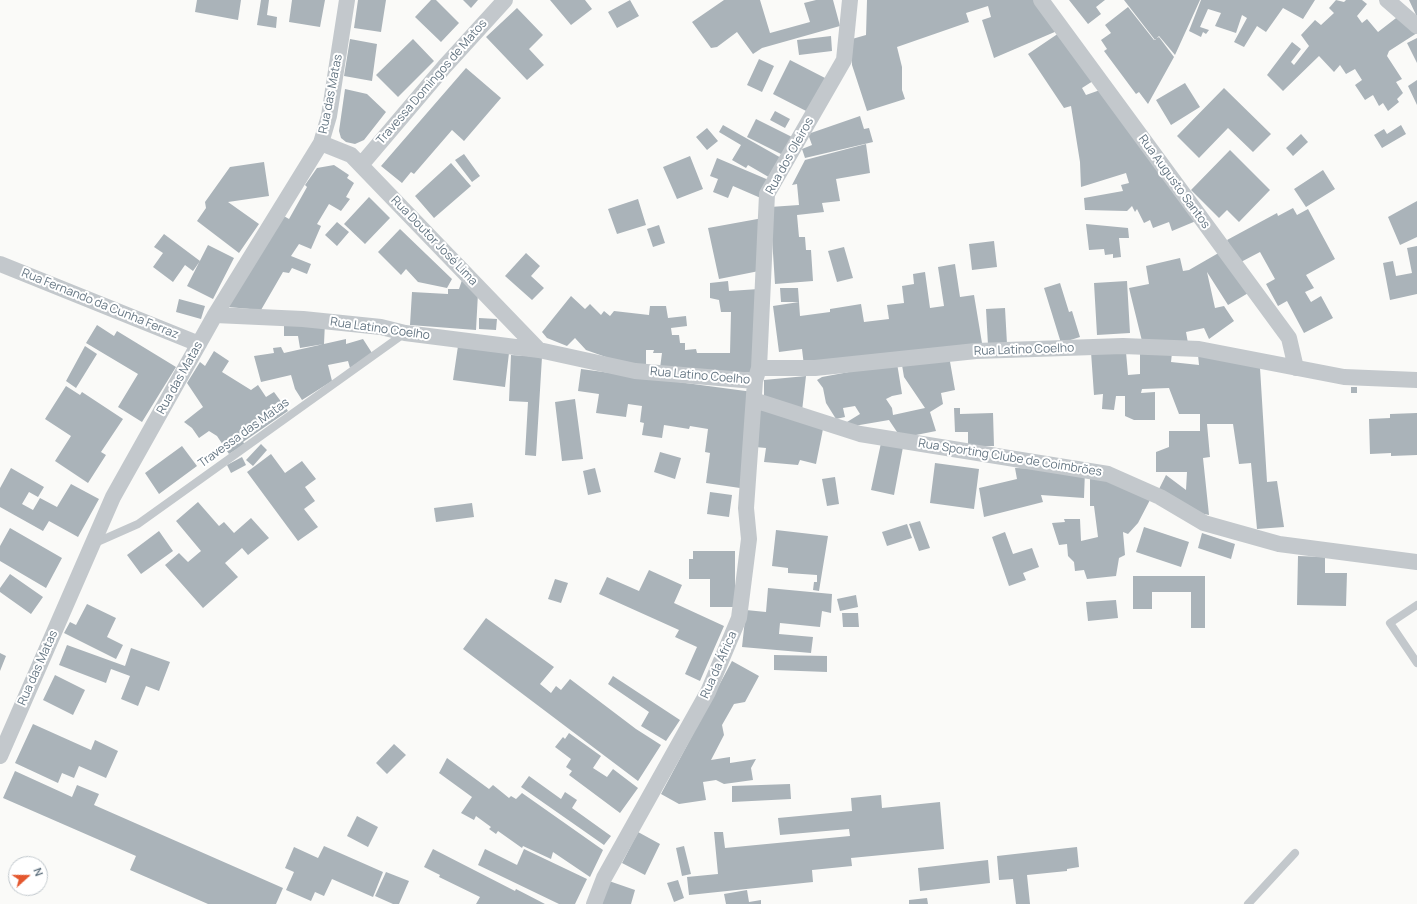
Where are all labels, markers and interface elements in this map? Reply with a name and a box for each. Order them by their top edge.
street label: Travessa Domingos de Matos [374,17,490,147]
street label: Rua das Matas [316,53,346,135]
street label: Rua dos Oleiros [763,115,817,197]
street label: Rua Augusto Santos [1135,132,1213,232]
street label: Rua Doutor José Lima [388,193,480,289]
street label: Rua Fernando da Cunha Ferraz [19,266,181,342]
street label: Rua Latino Coelho [329,315,431,343]
street label: Rua das Matas [154,339,206,417]
street label: Rua Latino Coelho [974,341,1074,359]
street label: Rua Latino Coelho [649,364,751,388]
street label: Travessa das Matas [196,395,292,471]
street label: Rua Sporting Clube de Coimbrões [917,436,1103,480]
street label: Rua das Matas [15,628,61,708]
street label: Rua da África [698,629,740,701]
north arrow [8,856,48,896]
text: N [30,866,47,878]

